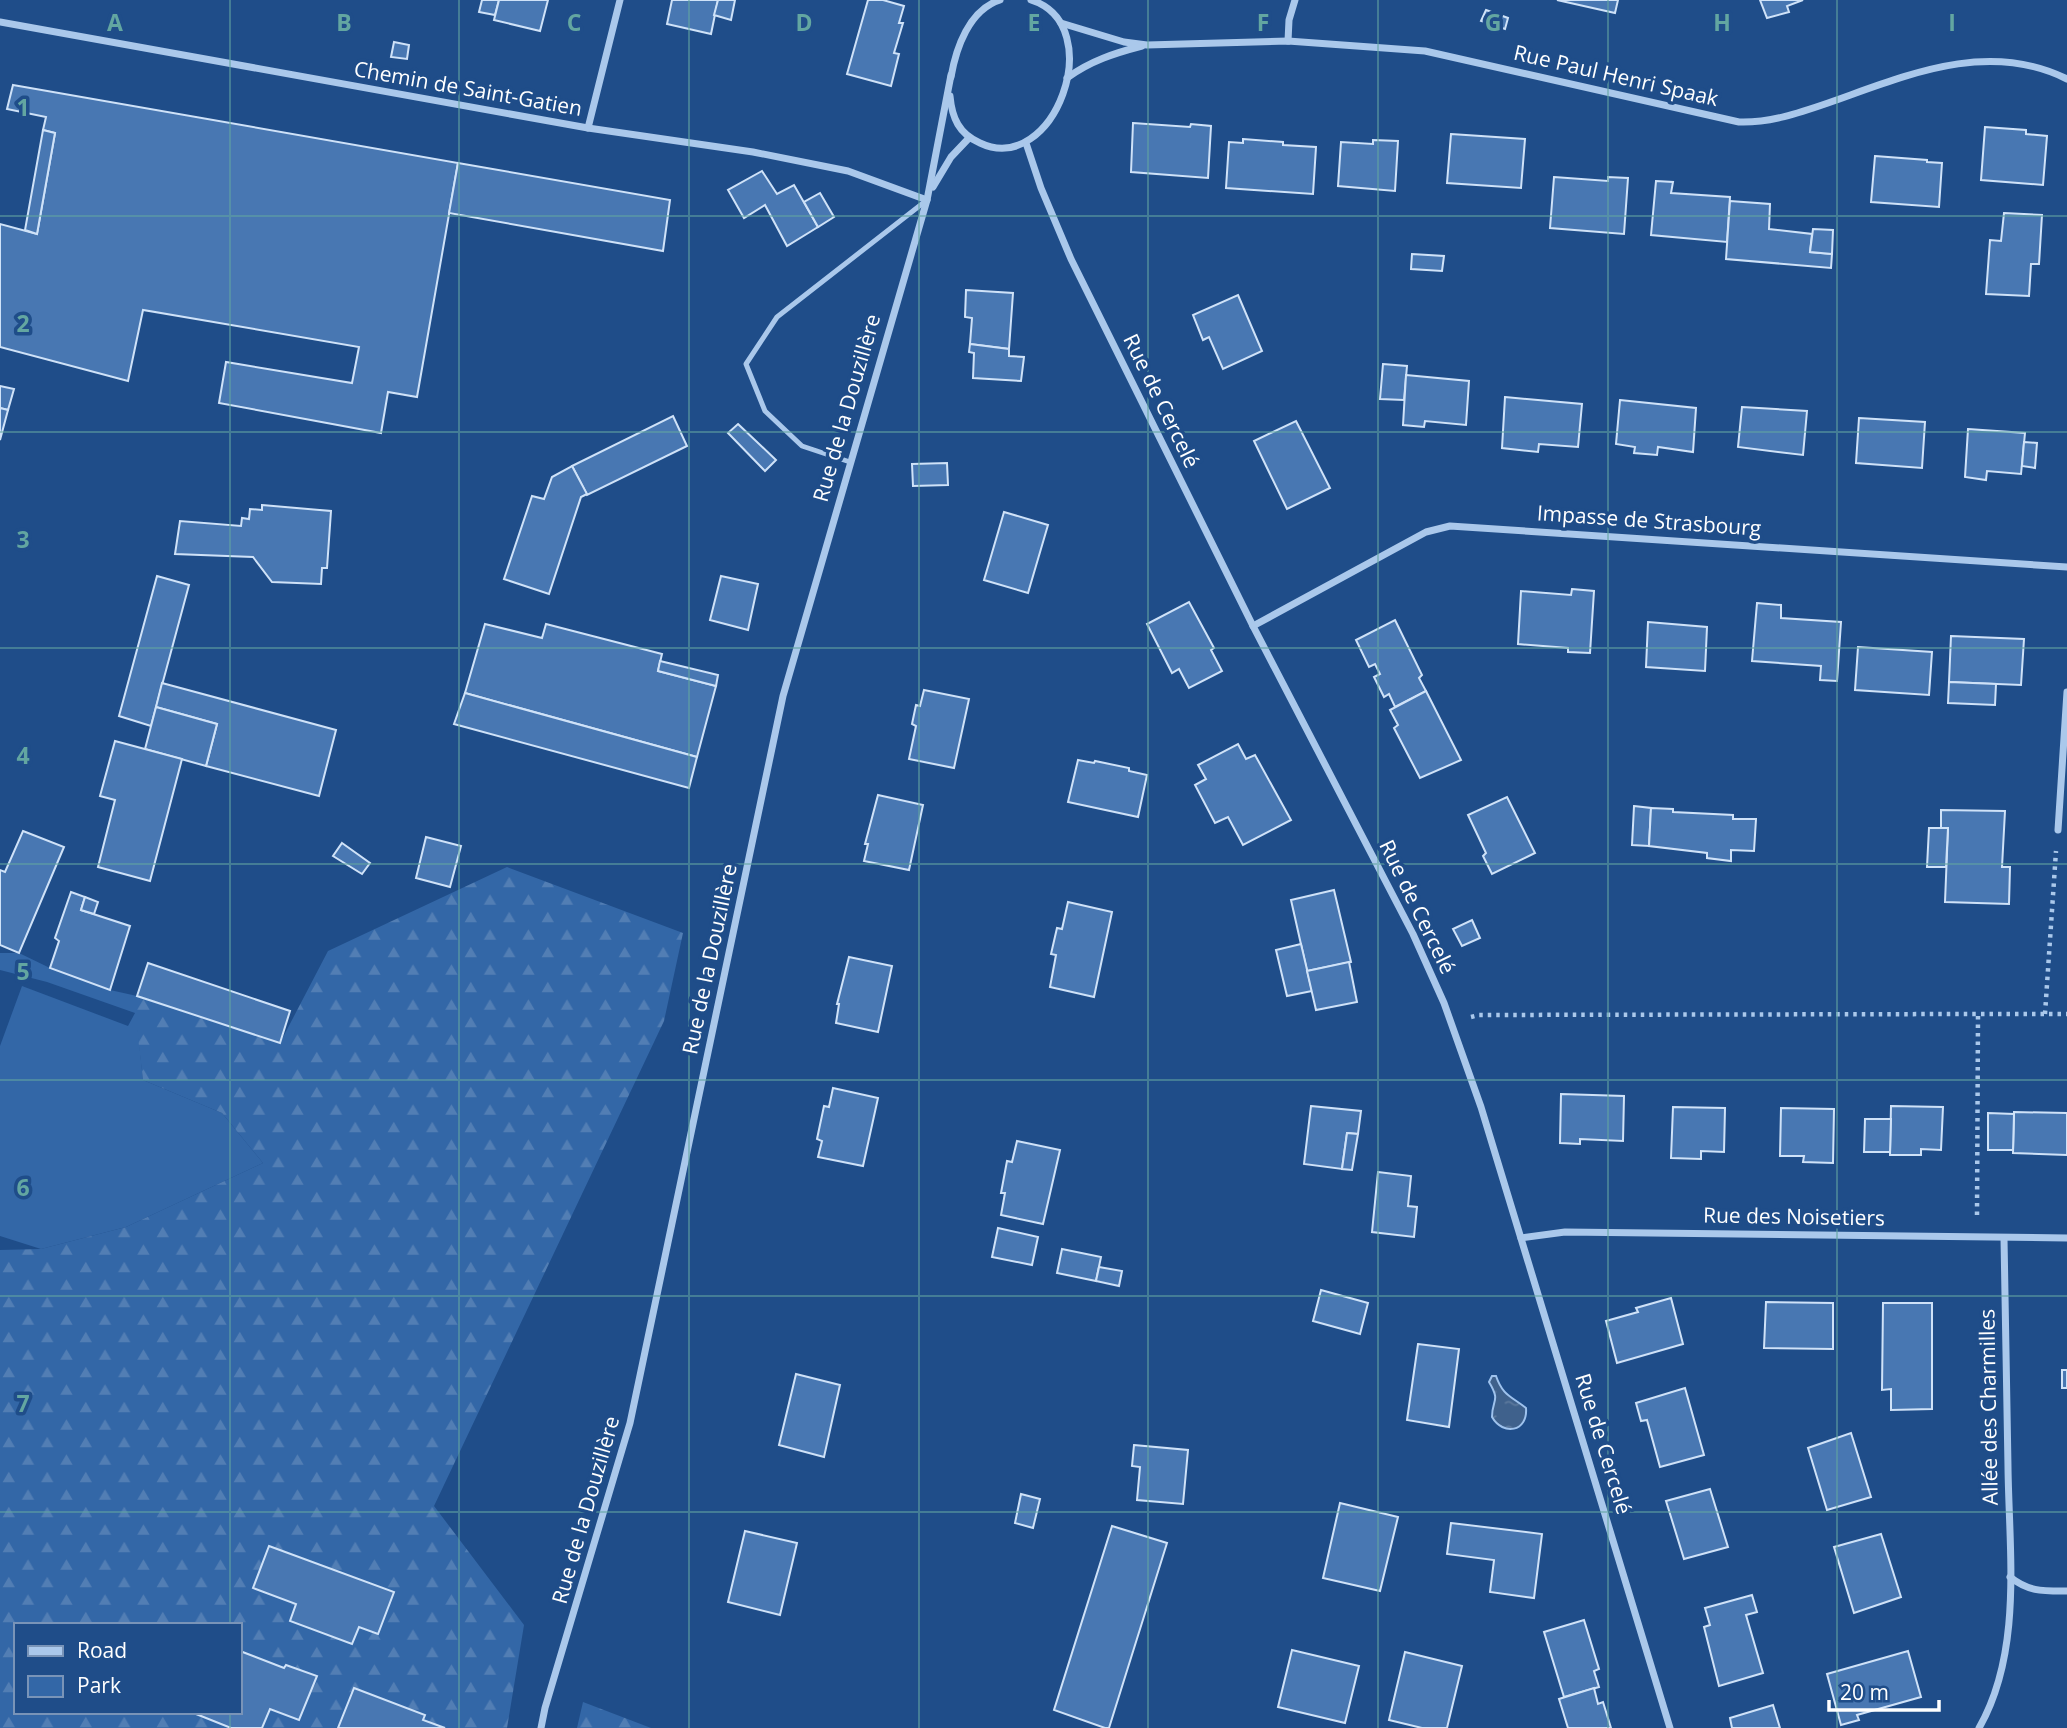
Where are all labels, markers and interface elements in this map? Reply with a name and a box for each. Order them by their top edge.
text: A [107,6,123,38]
text: B [336,6,352,38]
text: C [567,6,581,38]
text: D [795,6,813,38]
text: E [1028,6,1040,38]
text: F [1257,6,1269,38]
text: G [1485,6,1501,38]
text: H [1713,6,1731,38]
text: I [1948,6,1956,38]
street label: Rue Paul Henri Spaak [1511,38,1721,112]
street label: Chemin de Saint-Gatien [352,54,584,122]
text: 1 [16,91,30,123]
text: 2 [16,307,30,339]
street label: Rue de la Douzillère [806,310,886,505]
street label: Rue de Cercelé [1117,329,1206,472]
street label: Impasse de Strasbourg [1536,498,1762,542]
text: 3 [16,523,30,555]
text: 4 [16,739,30,771]
street label: Rue de Cercelé [1373,835,1462,978]
street label: Rue de la Douzillère [675,861,743,1057]
text: 5 [16,955,30,987]
text: 6 [16,1171,30,1203]
street label: Rue des Noisetiers [1703,1200,1885,1232]
street label: Allée des Charmilles [1972,1309,2004,1506]
street label: Rue de Cercelé [1569,1370,1639,1517]
text: 7 [16,1387,30,1419]
street label: Rue de la Douzillère [545,1412,625,1607]
legend [14,1623,242,1714]
text: Road [77,1636,127,1664]
scale bar [1829,1668,1939,1712]
text: Park [77,1671,121,1699]
text: 20 m [1840,1678,1889,1706]

